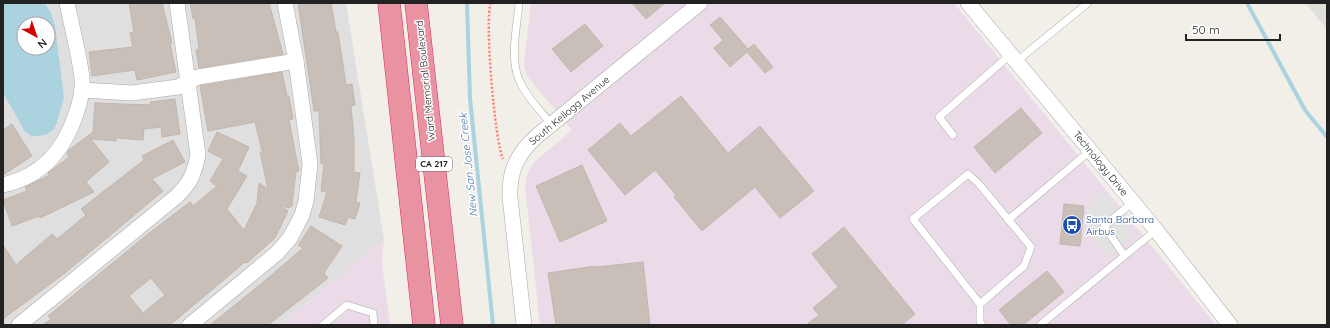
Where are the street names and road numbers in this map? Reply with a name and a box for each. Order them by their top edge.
street label: Ward Memorial Boulevard [413,20,438,142]
street label: South Kellogg Avenue [526,73,613,148]
street label: Technology Drive [1070,128,1131,199]
road number: CA 217 [416,157,452,171]

